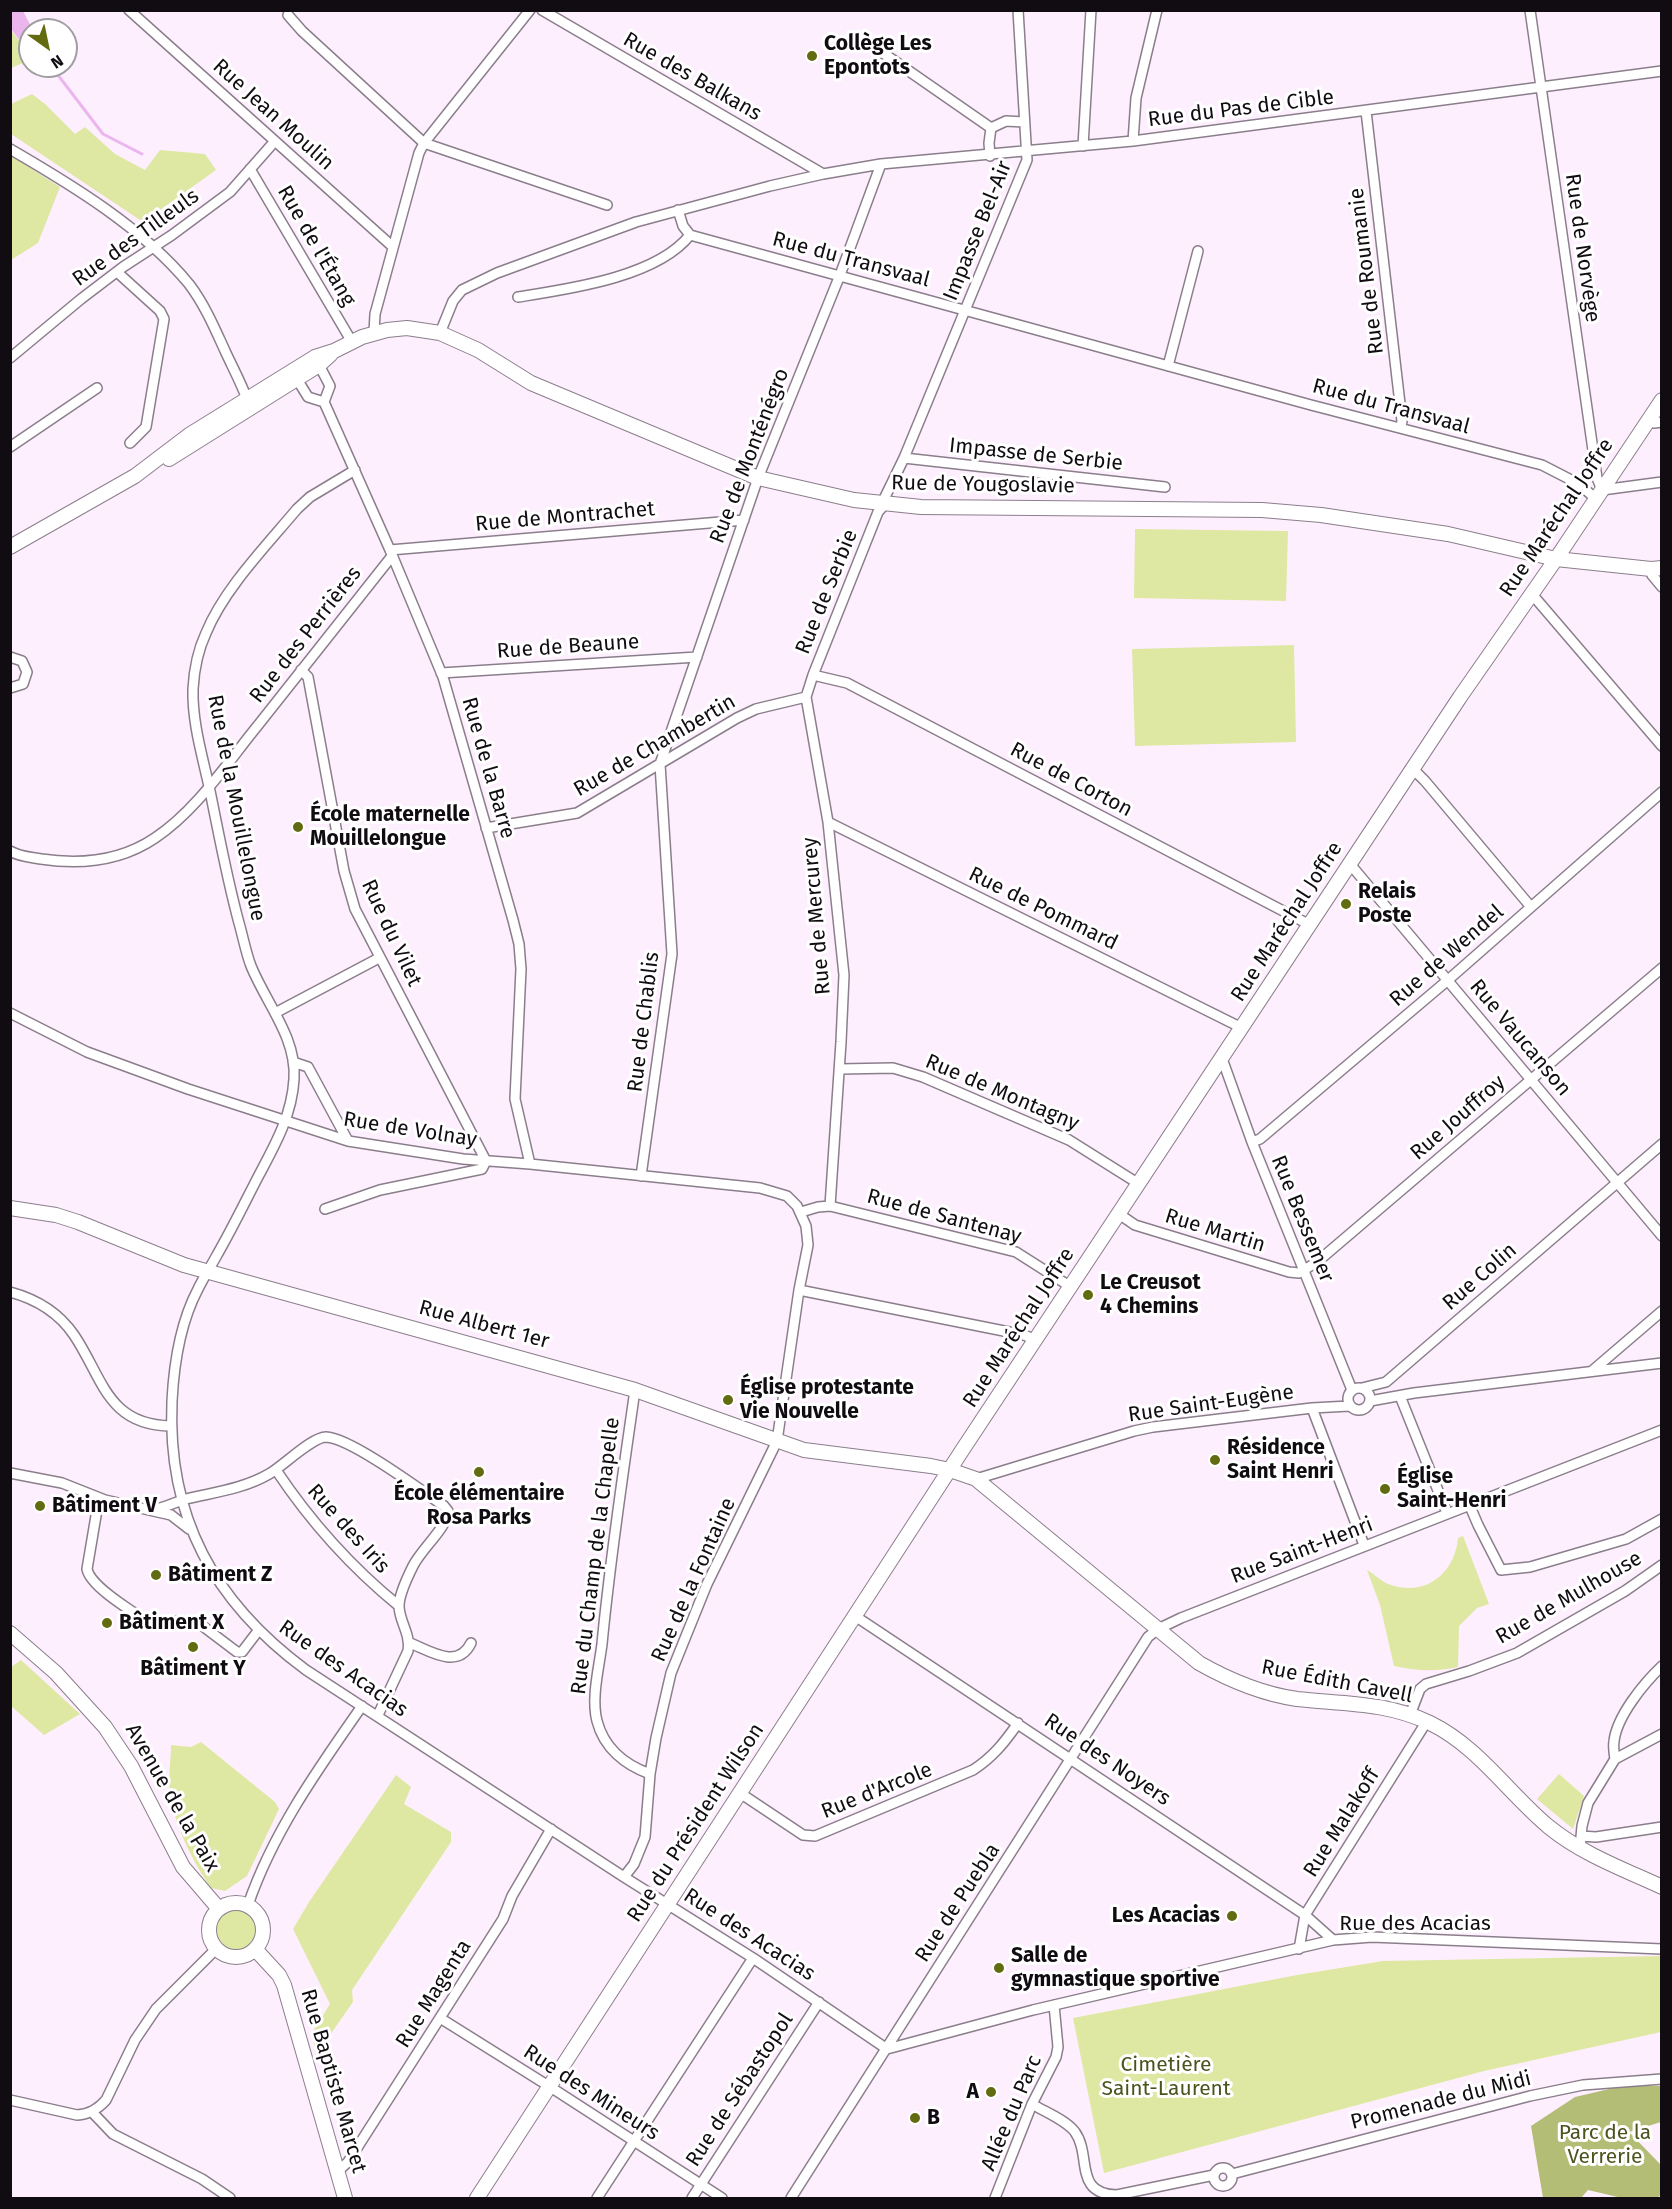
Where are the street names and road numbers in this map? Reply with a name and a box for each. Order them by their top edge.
street label: Rue des Balkans [618,27,766,127]
street label: Rue Jean Moulin [207,54,339,176]
street label: Rue du Pas de Cible [1147,85,1335,133]
street label: Impasse Bel-Air [938,157,1018,305]
street label: Rue de Norvège [1559,172,1605,324]
street label: Rue de l'Étang [271,181,361,311]
street label: Rue des Tilleuls [68,184,204,292]
street label: Rue de Roumanie [1344,186,1390,356]
street label: Rue du Transvaal [770,227,932,293]
street label: Rue de Monténégro [705,365,795,547]
street label: Rue du Transvaal [1310,374,1472,440]
street label: Impasse de Serbie [948,433,1124,477]
street label: Rue Maréchal Joffre [1495,434,1619,602]
street label: Rue de Yougoslavie [891,471,1075,499]
street label: Rue de Montrachet [474,497,656,537]
street label: Rue de Serbie [791,526,863,658]
street label: Rue des Perrières [245,562,367,708]
street label: Rue de Beaune [496,629,640,665]
street label: Rue de Chambertin [570,689,740,803]
street label: Rue de la Mouillelongue [202,693,270,923]
street label: Rue de la Barre [456,694,520,842]
street label: Rue de Corton [1005,737,1137,823]
street label: Rue de Mercurey [798,836,836,996]
street label: Rue Maréchal Joffre [1226,837,1348,1007]
street label: Rue de Pommard [964,862,1122,956]
street label: Rue du Vilet [355,876,427,990]
street label: Rue de Wendel [1385,900,1509,1012]
street label: Rue de Chablis [623,950,665,1094]
street label: Rue Vaucanson [1464,975,1576,1101]
street label: Rue de Montagny [921,1049,1083,1137]
street label: Rue Jouffroy [1406,1070,1510,1166]
street label: Rue de Volnay [341,1107,479,1153]
street label: Rue Bessemer [1265,1152,1339,1286]
street label: Rue de Santenay [864,1184,1024,1250]
street label: Rue Martin [1162,1204,1268,1258]
street label: Rue Colin [1438,1238,1522,1316]
street label: Rue Maréchal Joffre [958,1243,1080,1413]
street label: Rue Albert 1er [416,1295,552,1355]
street label: Rue Saint-Eugène [1126,1380,1296,1428]
street label: Rue du Champ de la Chapelle [566,1416,626,1696]
street label: Rue des Iris [301,1479,395,1579]
street label: Rue de la Fontaine [646,1494,742,1666]
street label: Rue Saint-Henri [1227,1512,1377,1590]
street label: Rue de Mulhouse [1492,1546,1646,1650]
street label: Rue des Acacias [274,1615,412,1723]
street label: Rue Édith Cavell [1259,1655,1415,1709]
street label: Rue des Noyers [1039,1708,1175,1812]
street label: Rue du Président Wilson [622,1719,770,1927]
street label: Avenue de la Paix [119,1720,225,1876]
street label: Rue d'Arcole [818,1757,936,1825]
street label: Rue Malakoff [1298,1764,1386,1882]
street label: Rue de Puebla [910,1839,1006,1967]
street label: Rue des Acacias [679,1883,819,1987]
street label: Rue des Acacias [1339,1911,1491,1937]
street label: Rue Magenta [391,1935,477,2053]
street label: Rue Baptiste Marcet [295,1986,371,2176]
street label: Rue de Sébastopol [681,2008,799,2172]
street label: Rue des Mineurs [518,2040,664,2146]
street label: Allée du Parc [976,2051,1048,2175]
street label: Promenade du Midi [1348,2066,1534,2136]

